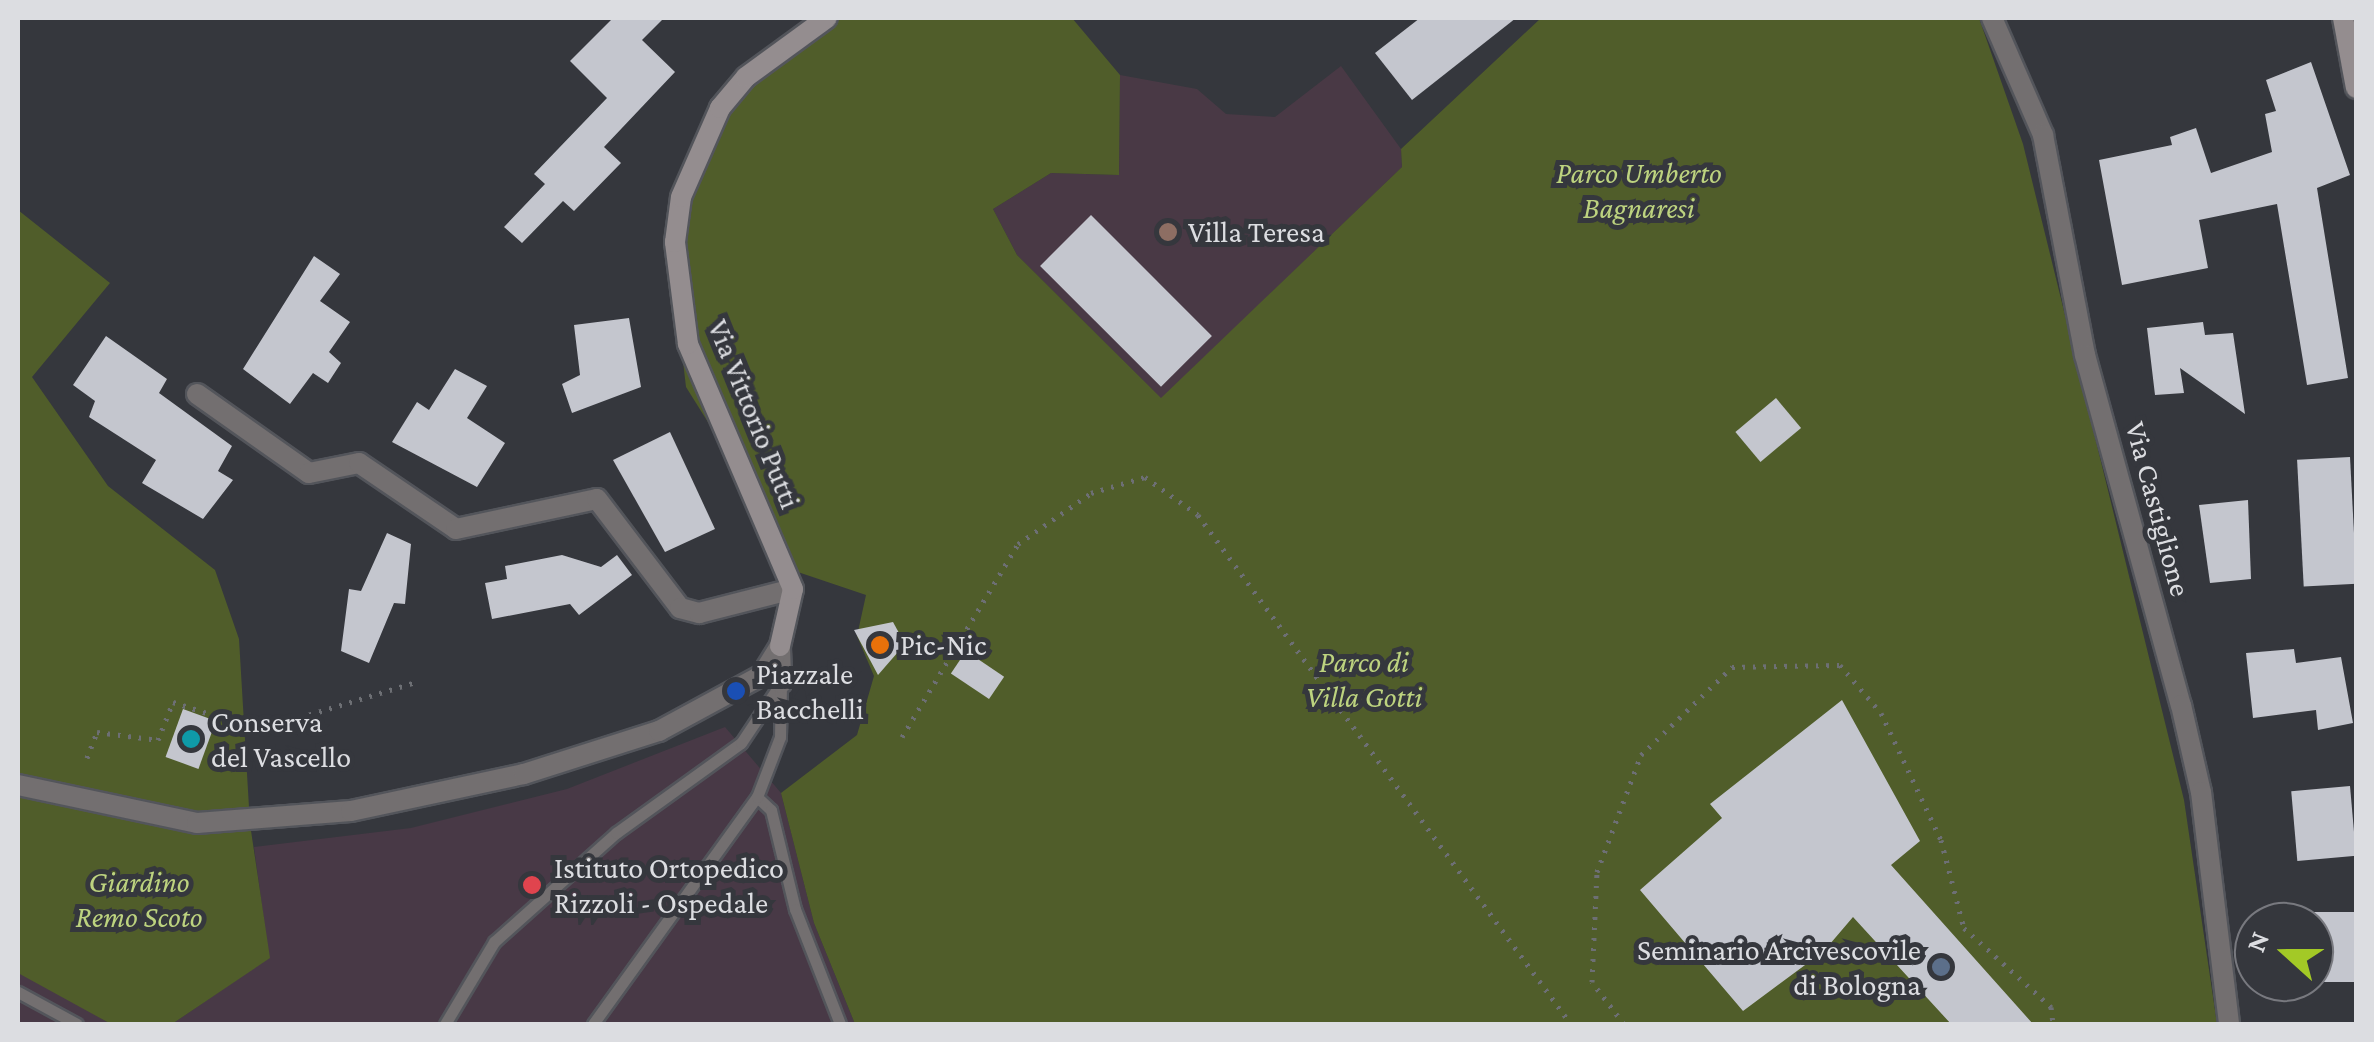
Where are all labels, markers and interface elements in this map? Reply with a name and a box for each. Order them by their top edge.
park label: Parco Umberto Bagnaresi [1556,155,1722,226]
place label: Villa Teresa [1188,214,1325,250]
marker: Villa Teresa [1157,221,1179,243]
street label: Via Vittorio Putti [700,314,808,514]
street label: Via Castiglione [2117,418,2199,600]
place label: Pic-Nic [900,627,986,663]
marker: Pic-Nic [869,634,891,656]
park label: Parco di Villa Gotti [1306,644,1422,714]
place label: Piazzale Bacchelli [756,656,864,726]
marker: Piazzale Bacchelli [725,680,747,702]
place label: Conserva del Vascello [211,704,351,774]
marker: Conserva del Vascello [180,728,202,750]
place label: Istituto Ortopedico Rizzoli - Ospedale [554,850,784,920]
park label: Giardino Remo Scoto [75,864,203,934]
marker: Istituto Ortopedico Rizzoli - Ospedale [519,872,545,898]
north arrow [2234,902,2334,1002]
text: N [2240,927,2275,956]
place label: Seminario Arcivescovile di Bologna [1637,932,1921,1002]
marker: Seminario Arcivescovile di Bologna [1930,956,1952,978]

